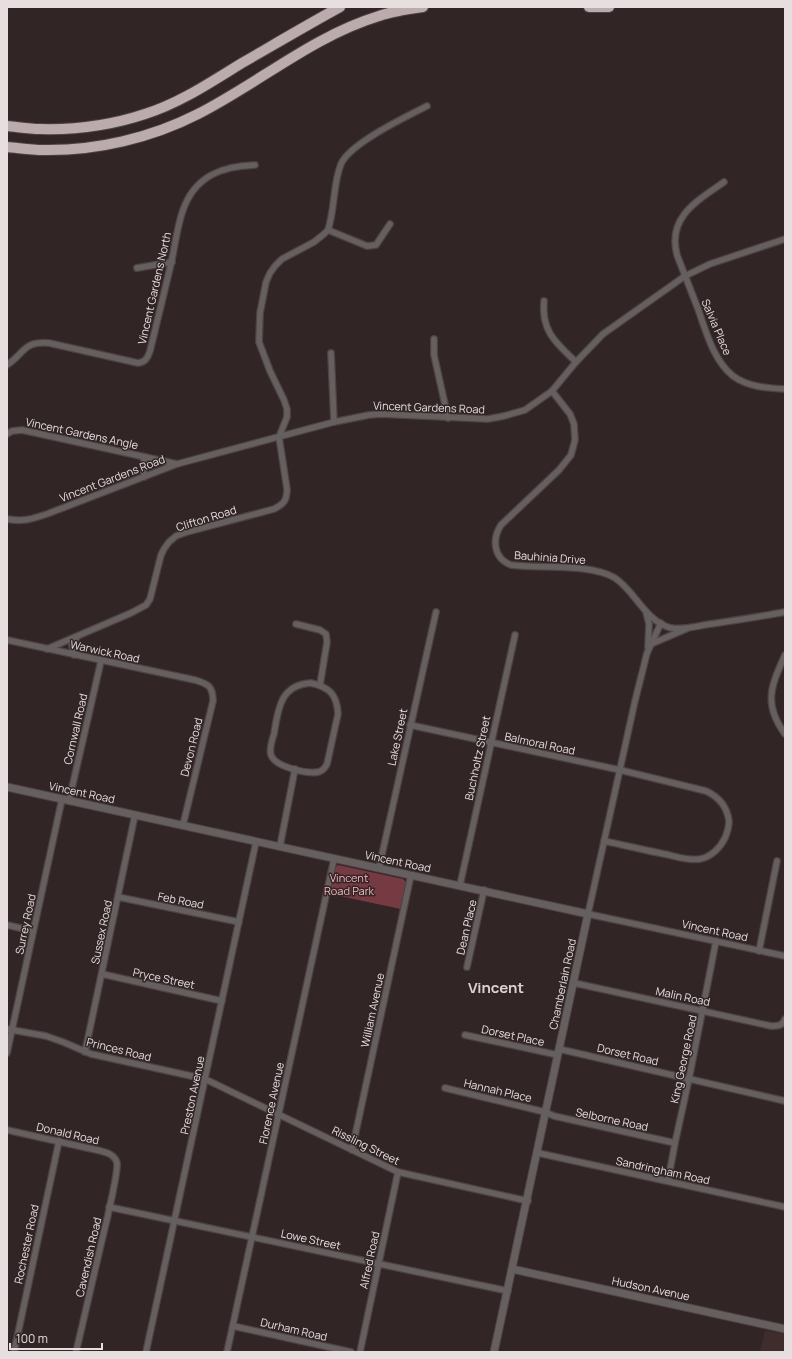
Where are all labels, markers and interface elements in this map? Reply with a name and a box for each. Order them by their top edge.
street label: Vincent Gardens North [134,230,174,346]
street label: Salvia Place [698,297,736,358]
street label: Vincent Gardens Road [373,398,485,416]
street label: Vincent Gardens Angle [24,414,140,452]
street label: Vincent Gardens Road [57,451,167,505]
street label: Clifton Road [174,502,238,534]
street label: Bauhinia Drive [514,547,587,567]
street label: Warwick Road [69,636,141,666]
street label: Cornwall Road [60,692,90,766]
street label: Lake Street [384,707,410,767]
street label: Buchholtz Street [461,714,493,802]
street label: Devon Road [176,716,206,778]
street label: Balmoral Road [503,728,577,758]
street label: Vincent Road [48,778,116,806]
street label: Vincent Road [364,847,432,875]
park label: Vincent Road Park [324,870,375,898]
street label: Feb Road [157,888,205,912]
street label: Surrey Road [11,892,39,956]
street label: Dean Place [452,897,480,956]
street label: Sussex Road [87,899,115,965]
street label: Vincent Road [681,916,749,944]
street label: Chamberlain Road [545,937,579,1031]
street label: Pryce Street [132,964,196,992]
street label: William Avenue [357,971,387,1049]
district label: Vincent [468,977,524,998]
street label: Malin Road [654,983,712,1009]
street label: King George Road [666,1013,700,1105]
street label: Dorset Place [480,1021,546,1049]
street label: Princes Road [85,1034,153,1064]
street label: Dorset Road [596,1040,660,1068]
street label: Preston Avenue [176,1054,208,1136]
street label: Florence Avenue [255,1060,287,1145]
street label: Hannah Place [463,1075,534,1105]
street label: Selborne Road [574,1104,650,1134]
street label: Donald Road [35,1119,101,1147]
street label: Rissling Street [330,1122,402,1168]
street label: Sandringham Road [615,1153,711,1187]
street label: Rochester Road [10,1203,42,1285]
street label: Cavendish Road [72,1216,104,1298]
street label: Lowe Street [280,1225,342,1253]
street label: Alfred Road [356,1230,382,1290]
street label: Hudson Avenue [611,1272,692,1304]
street label: Durham Road [259,1314,329,1344]
scale bar [10,1325,102,1351]
text: 100 m [16,1330,48,1347]

